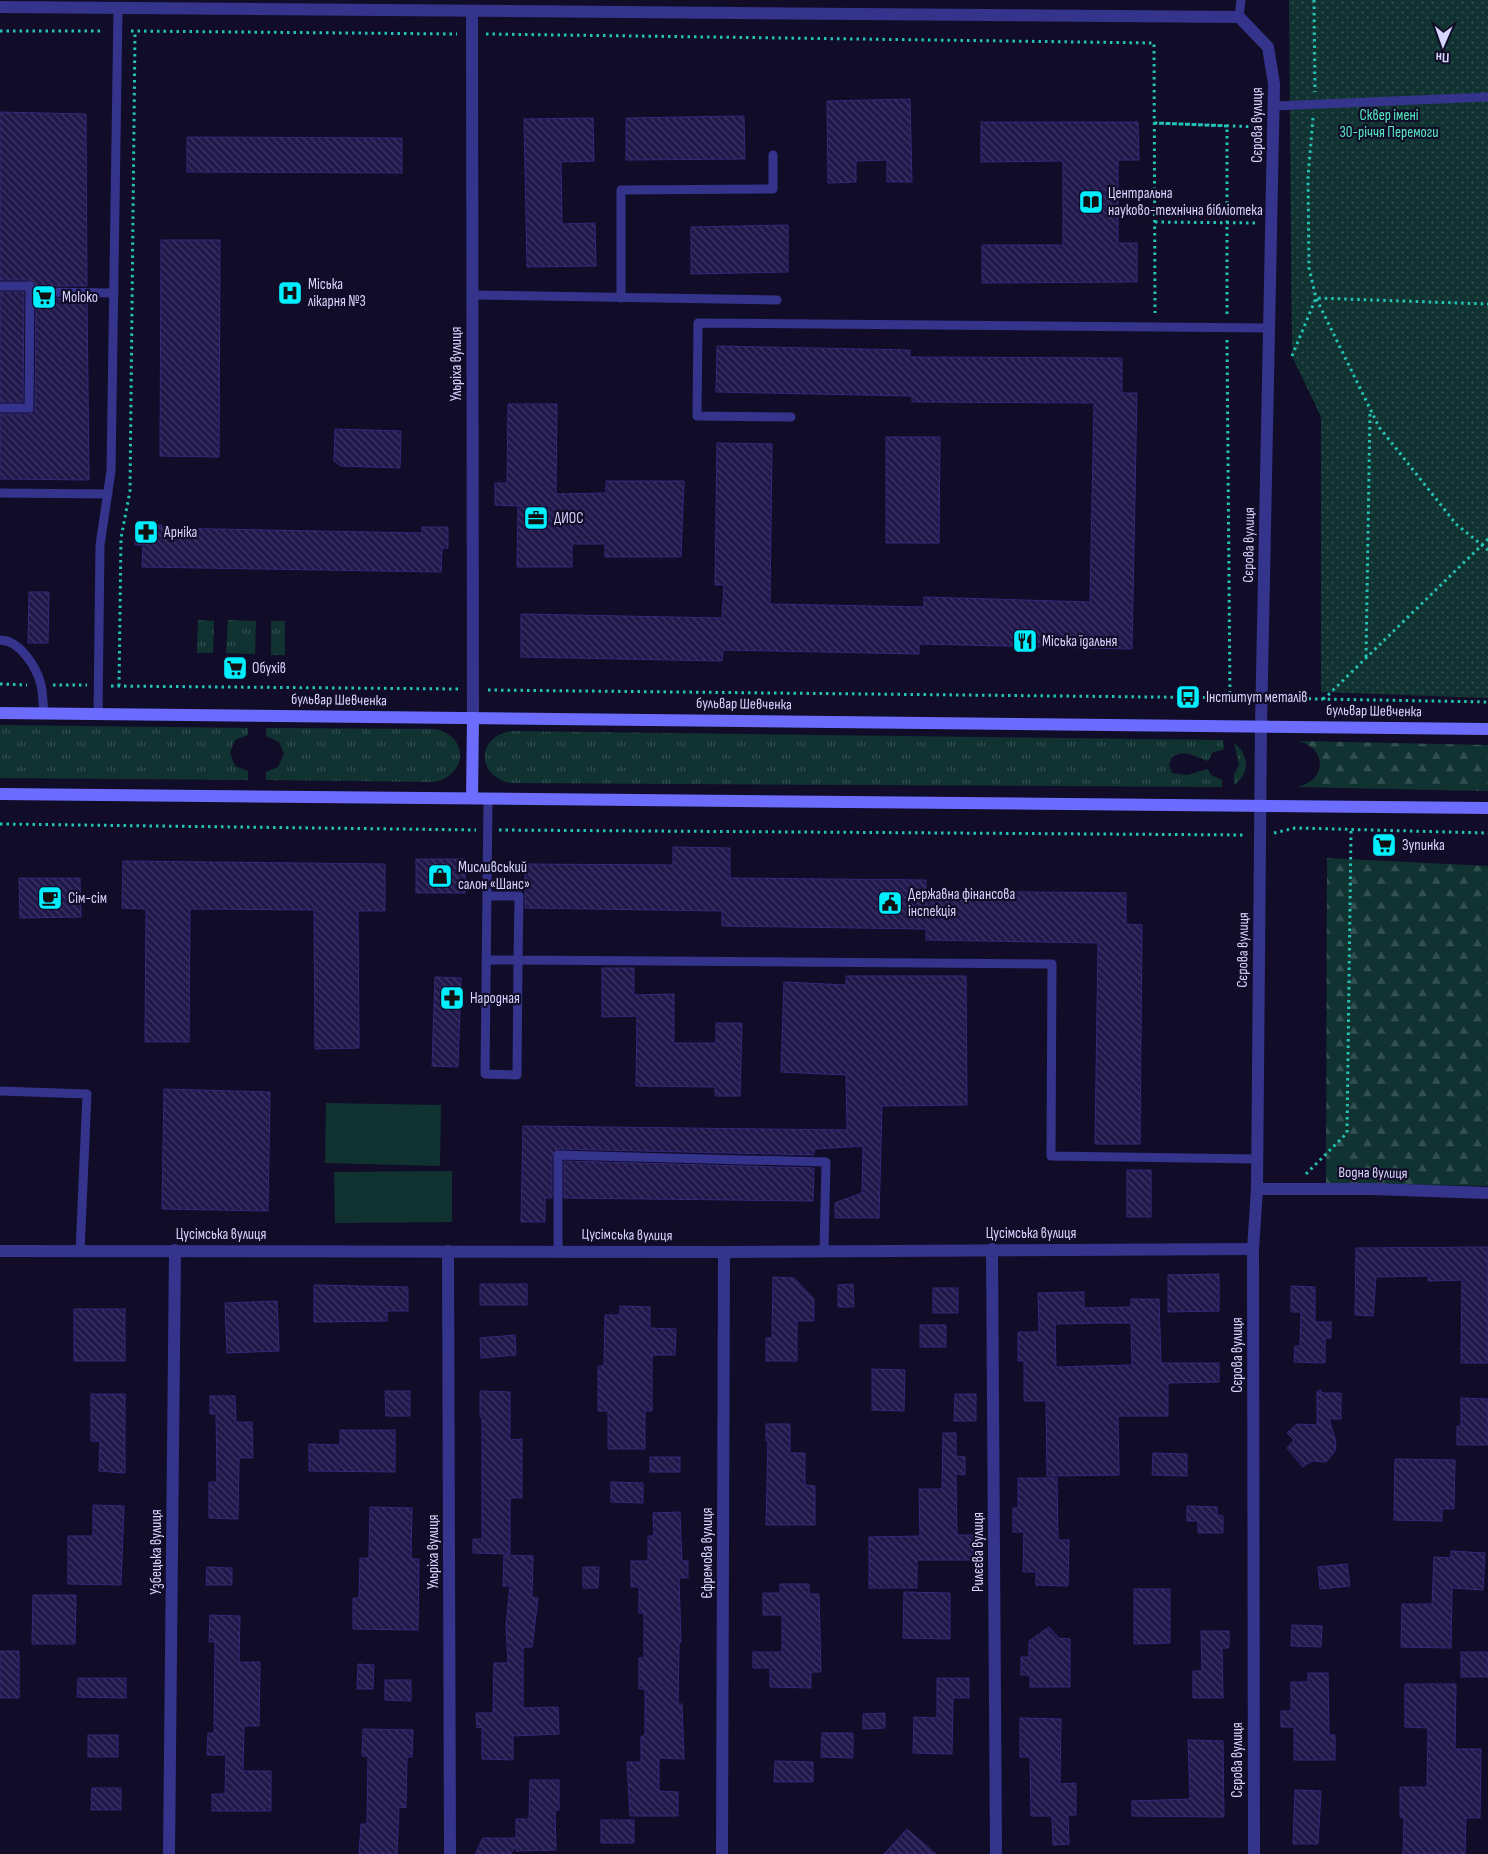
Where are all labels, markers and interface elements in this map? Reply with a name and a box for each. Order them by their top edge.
north arrow [1418,20,1468,70]
text: Пн [1435,49,1450,66]
street label: Сєрова вулиця [1248,87,1267,163]
park label: Сквер імені 30-річчя Перемоги [1339,106,1439,142]
place label: Центральна науково-технічна бібліотека [1108,184,1263,220]
library icon: Центральна науково-технічна бібліотека [1078,189,1104,215]
place label: Міська лікарня №3 [308,275,366,311]
hospital icon: Міська лікарня №3 [277,280,303,306]
supermarket icon: Moloko [31,284,57,310]
place label: Moloko [62,288,98,307]
street label: Ульріха вулиця [447,327,466,401]
office icon: ДИОС [523,505,549,531]
street label: Сєрова вулиця [1239,507,1259,583]
place label: ДИОС [554,509,583,528]
pharmacy icon: Арніка [133,519,159,545]
place label: Арніка [163,523,198,542]
restaurant icon: Міська їдальня [1012,628,1038,654]
place label: Міська їдальня [1042,632,1118,651]
supermarket icon: Обухів [222,655,248,681]
place label: Обухів [252,659,286,678]
bus stop icon: Інститут металів [1175,684,1201,710]
place label: Інститут металів [1206,688,1308,707]
street label: бульвар Шевченка [291,690,387,710]
street label: бульвар Шевченка [696,694,792,714]
street label: бульвар Шевченка [1326,701,1422,721]
supermarket icon: Зупинка [1371,832,1397,858]
place label: Зупинка [1402,836,1445,855]
place label: Мисливський салон «Шанс» [458,858,530,894]
shop icon: Мисливський салон «Шанс» [427,863,453,889]
cafe icon: Сім-сім [37,885,63,911]
place label: Державна фінансова інспекція [908,885,1016,921]
place label: Сім-сім [68,889,107,908]
public building icon: Державна фінансова інспекція [877,890,903,916]
street label: Сєрова вулиця [1233,912,1253,988]
pharmacy icon: Народная [439,985,465,1011]
place label: Народная [470,989,520,1008]
street label: Водна вулиця [1338,1163,1408,1183]
street label: Цусімська вулиця [986,1224,1076,1243]
street label: Цусімська вулиця [176,1225,266,1244]
street label: Цусімська вулиця [581,1225,673,1245]
street label: Сєрова вулиця [1228,1317,1247,1393]
street label: Єфремова вулиця [698,1507,717,1598]
street label: Узбецька вулиця [147,1509,166,1595]
street label: Рилєєва вулиця [969,1512,988,1592]
street label: Ульріха вулиця [424,1515,443,1589]
street label: Сєрова вулиця [1228,1722,1247,1798]

